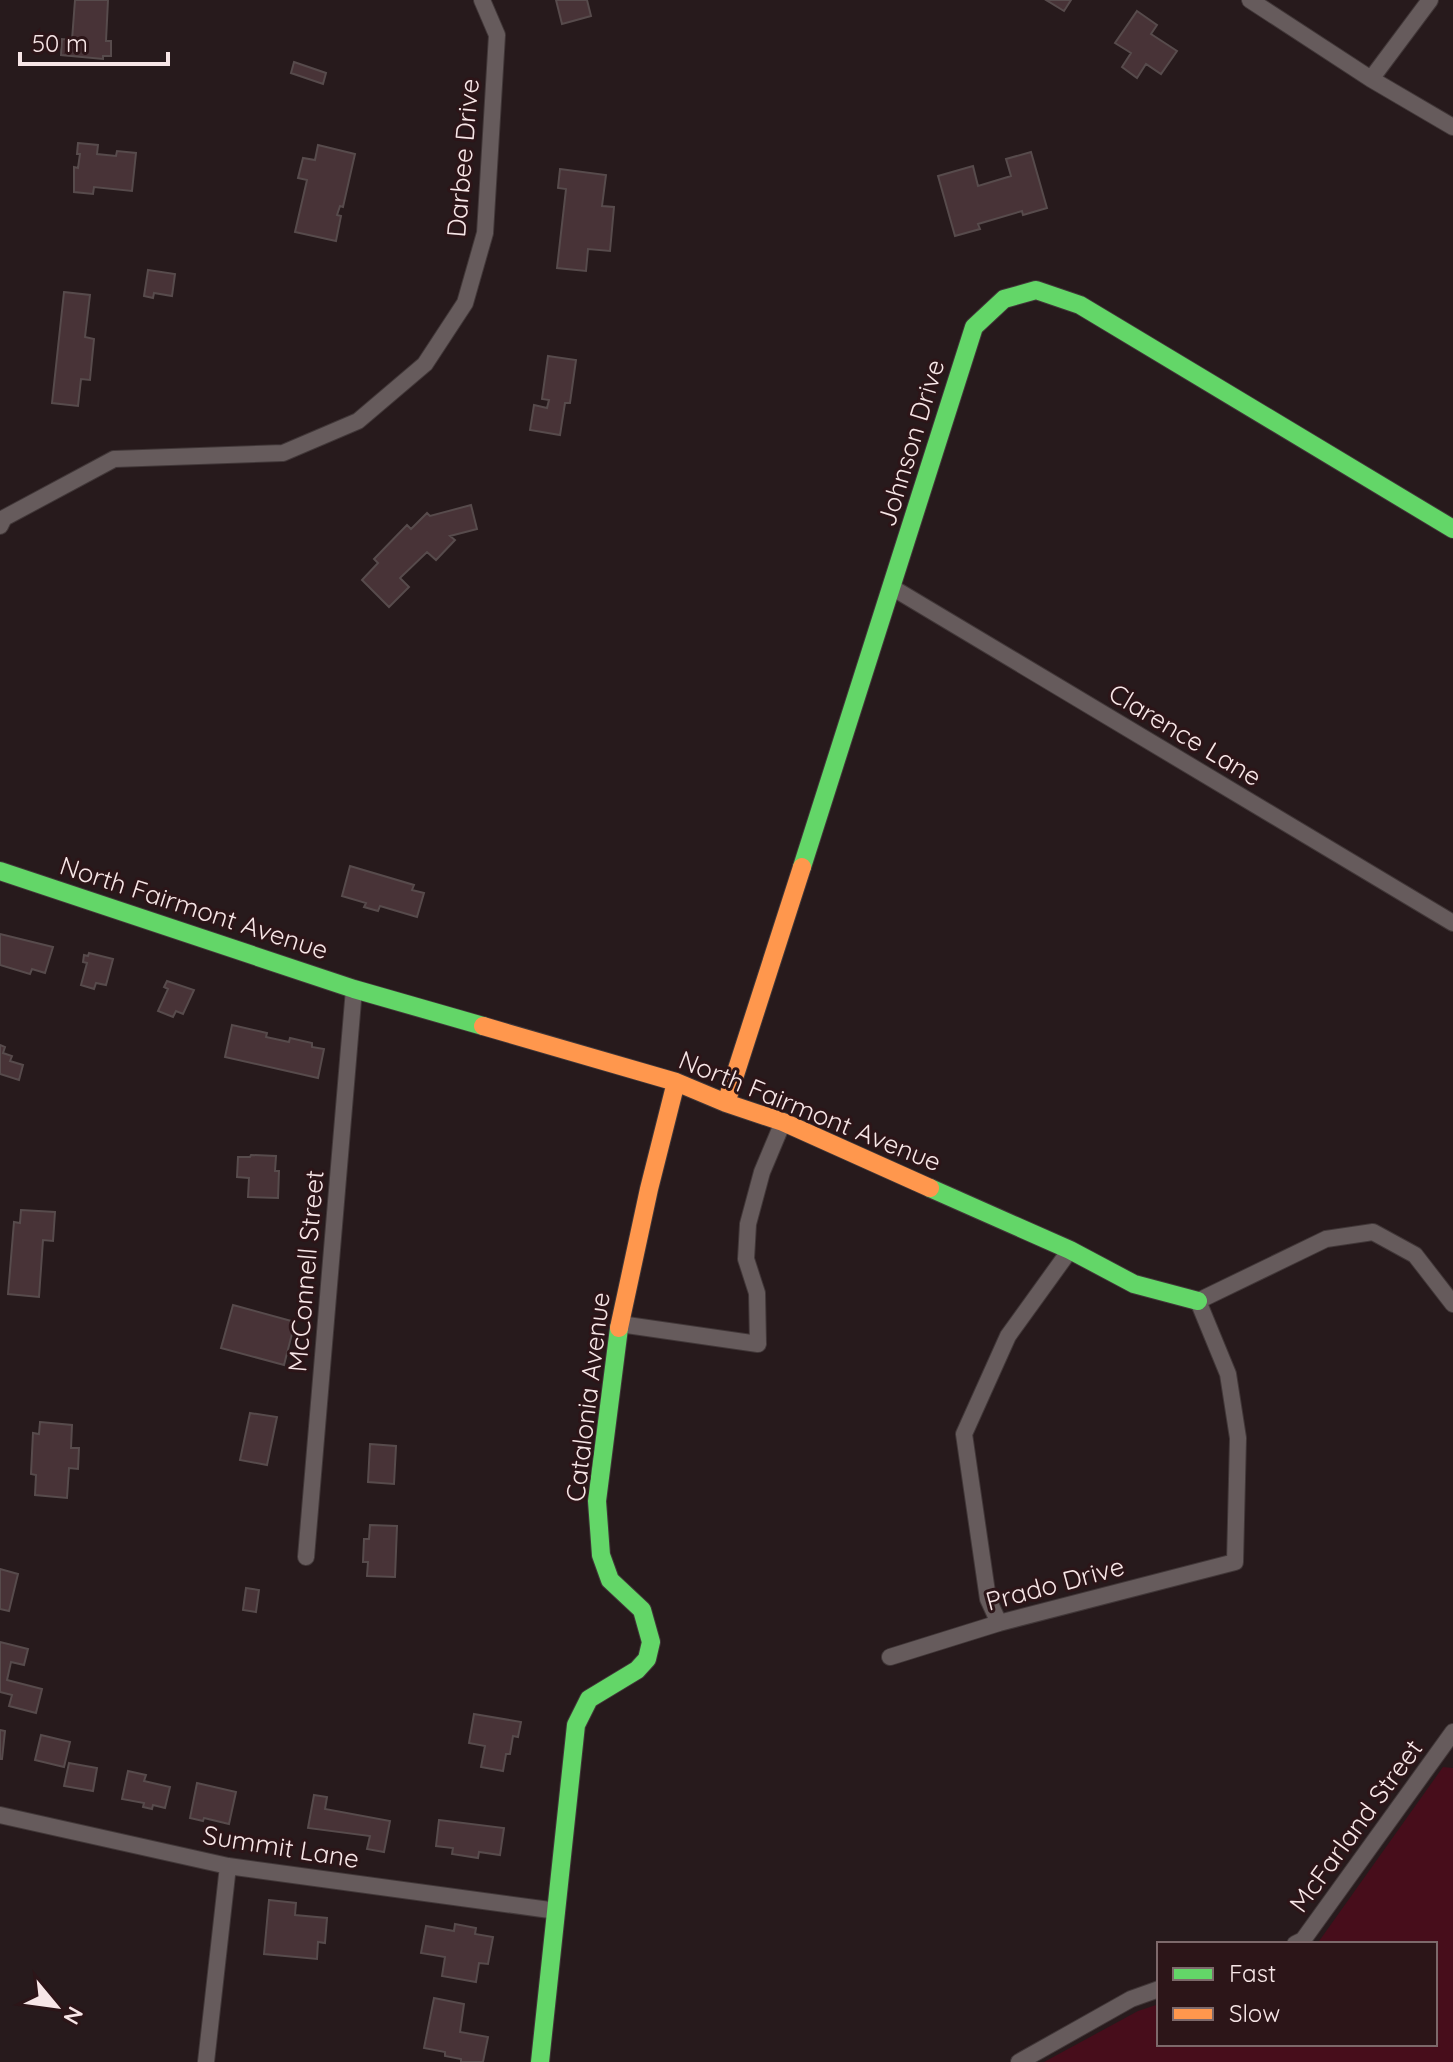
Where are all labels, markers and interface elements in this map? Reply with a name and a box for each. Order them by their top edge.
scale bar [20,16,168,66]
text: 50 m [32,28,88,58]
street label: Darbee Drive [439,77,486,239]
street label: Johnson Drive [869,355,952,530]
street label: Clarence Lane [1103,676,1268,793]
street label: North Fairmont Avenue [56,849,332,966]
street label: North Fairmont Avenue [674,1043,946,1178]
street label: McConnell Street [280,1169,331,1373]
street label: Catalonia Avenue [558,1290,617,1504]
street label: Prado Drive [982,1549,1128,1618]
street label: McFarland Street [1282,1733,1429,1919]
street label: Summit Lane [201,1818,362,1875]
legend [1157,1942,1437,2046]
text: Fast [1229,1958,1276,1988]
north arrow [16,1966,96,2046]
text: Slow [1229,1998,1280,2028]
text: N [57,2002,90,2030]

